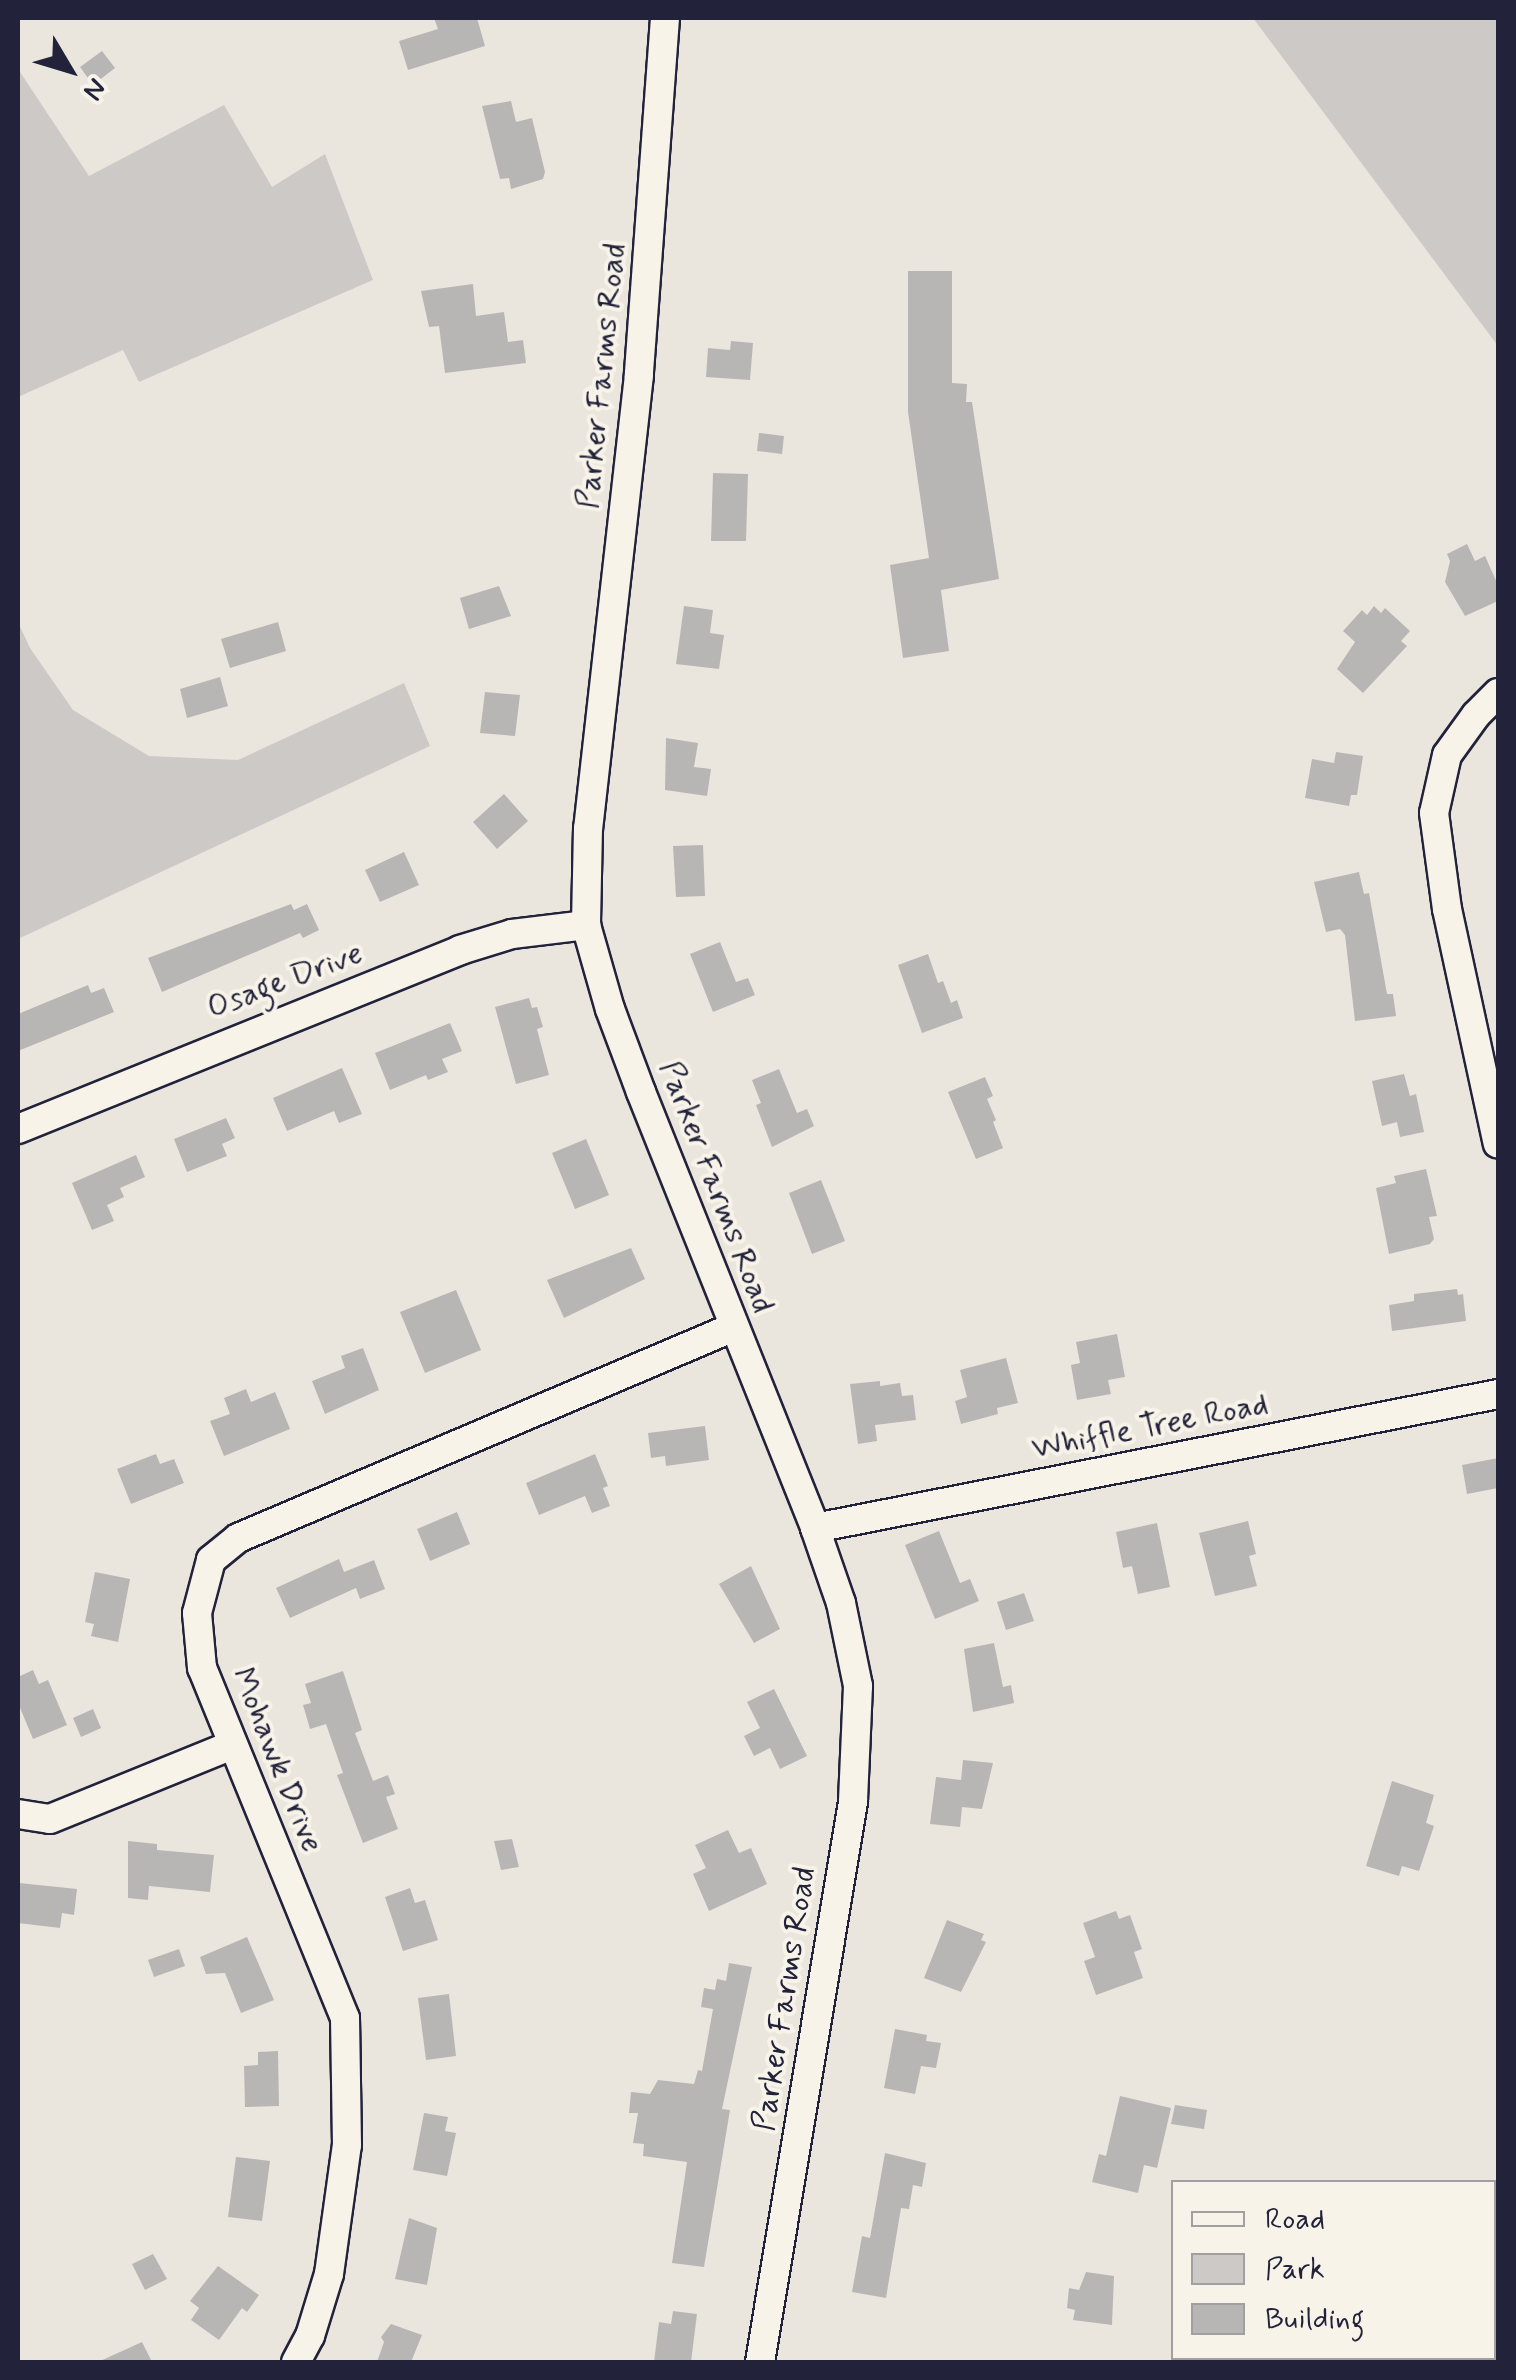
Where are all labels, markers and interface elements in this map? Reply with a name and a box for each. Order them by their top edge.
north arrow [20,20,120,120]
text: N [74,70,114,108]
street label: Parker Farms Road [569,241,635,511]
street label: Osage Drive [203,934,367,1028]
street label: Parker Farms Road [650,1055,782,1319]
street label: Whiffle Tree Road [1029,1385,1271,1469]
street label: Mohawk Drive [223,1663,331,1857]
street label: Parker Farms Road [745,1864,825,2134]
legend [1171,2180,1496,2360]
text: Road [1265,2200,1325,2239]
text: Park [1265,2250,1325,2289]
text: Building [1265,2300,1364,2339]

